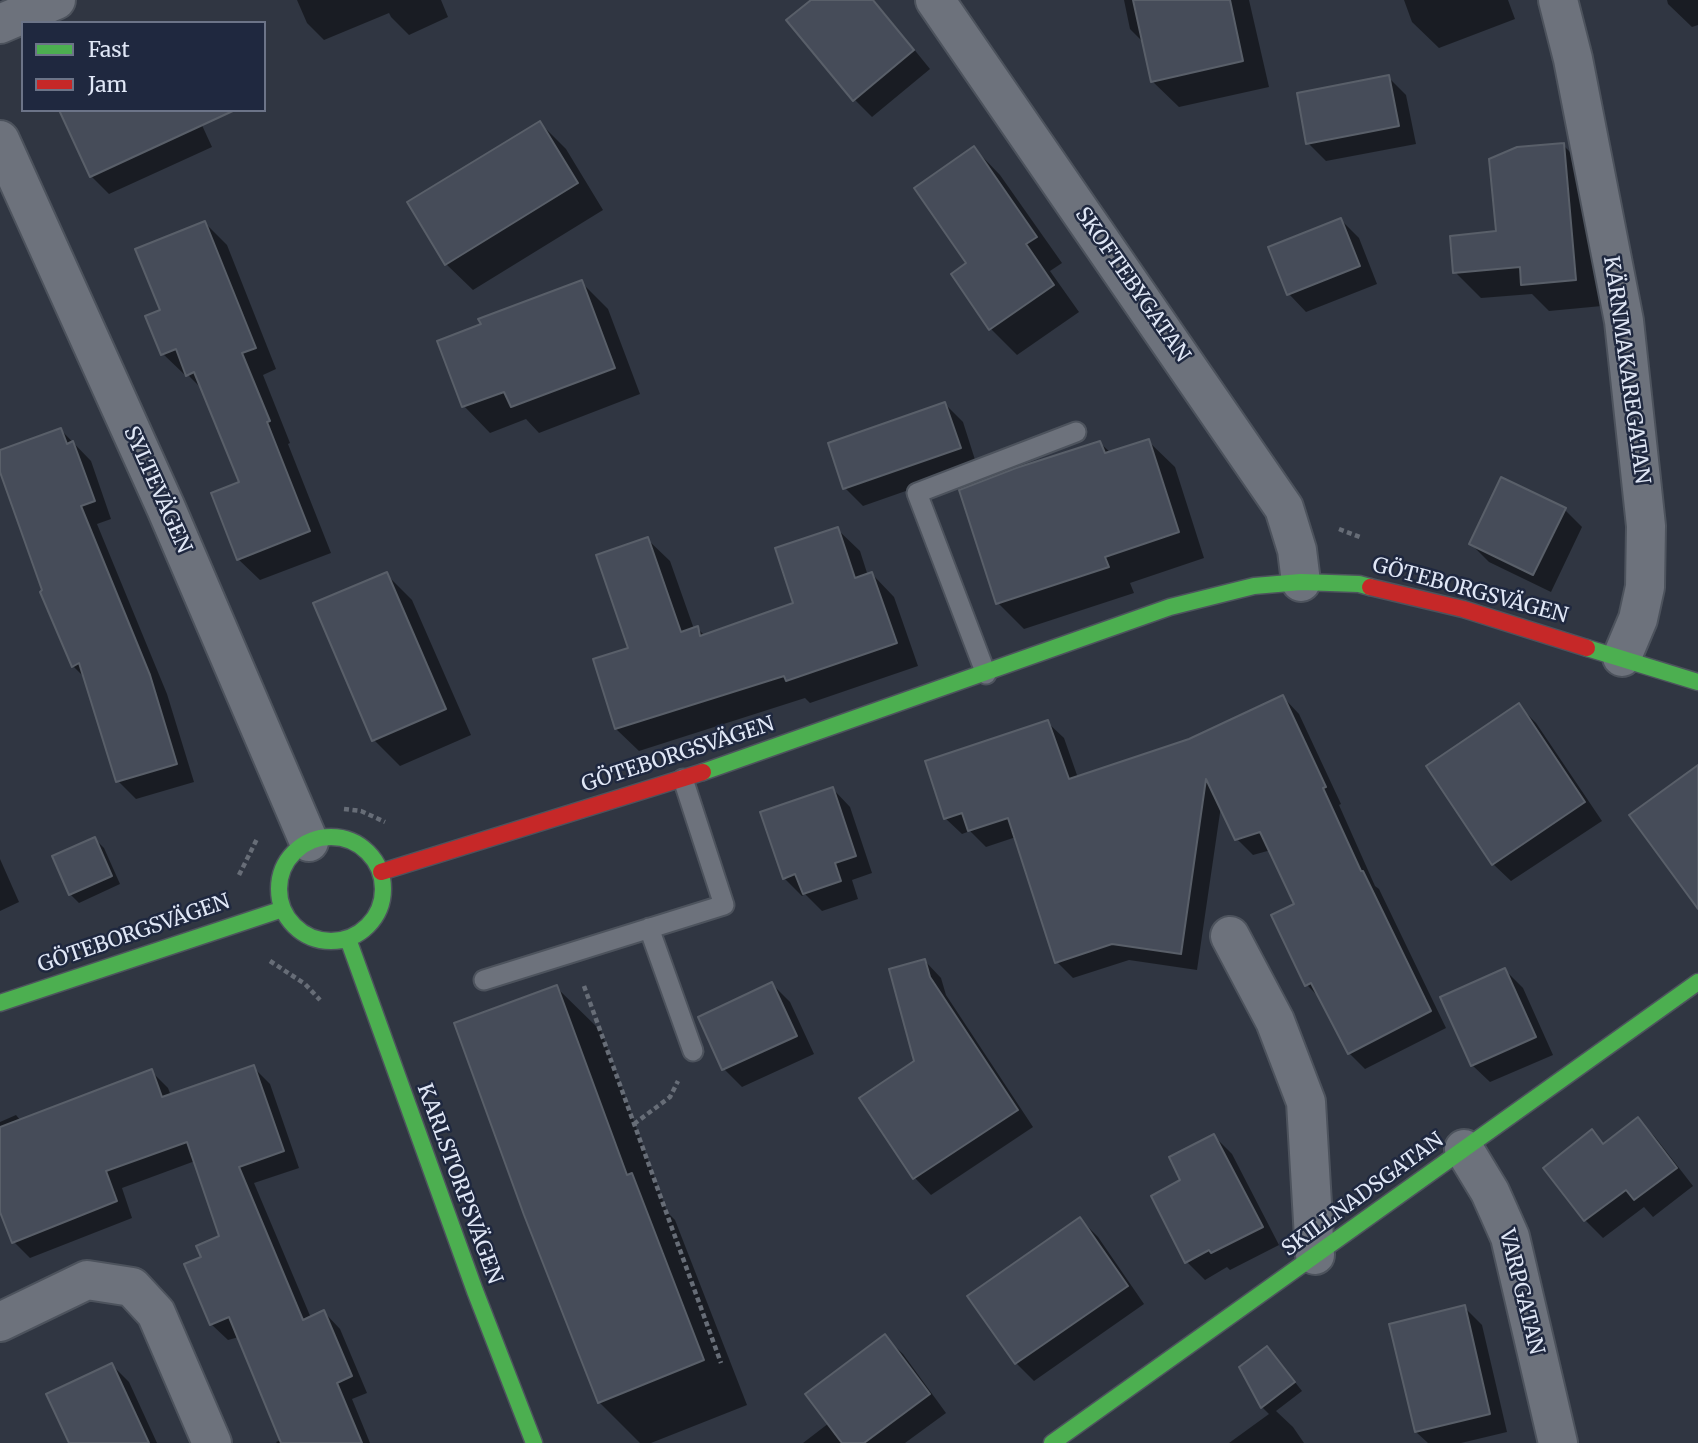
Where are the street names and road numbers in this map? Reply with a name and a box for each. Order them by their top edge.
street label: SKOFTEBYGATAN [1069,203,1195,367]
street label: KÄRNMAKAREGATAN [1598,254,1654,486]
street label: SYLTEVÄGEN [118,423,196,557]
street label: GÖTEBORGSVÄGEN [1370,553,1570,629]
street label: GÖTEBORGSVÄGEN [578,712,778,798]
street label: GÖTEBORGSVÄGEN [35,889,233,979]
street label: KARLSTORPSVÄGEN [411,1080,507,1288]
street label: SKILLNADSGATAN [1277,1128,1449,1262]
street label: VARPGATAN [1493,1227,1549,1357]

